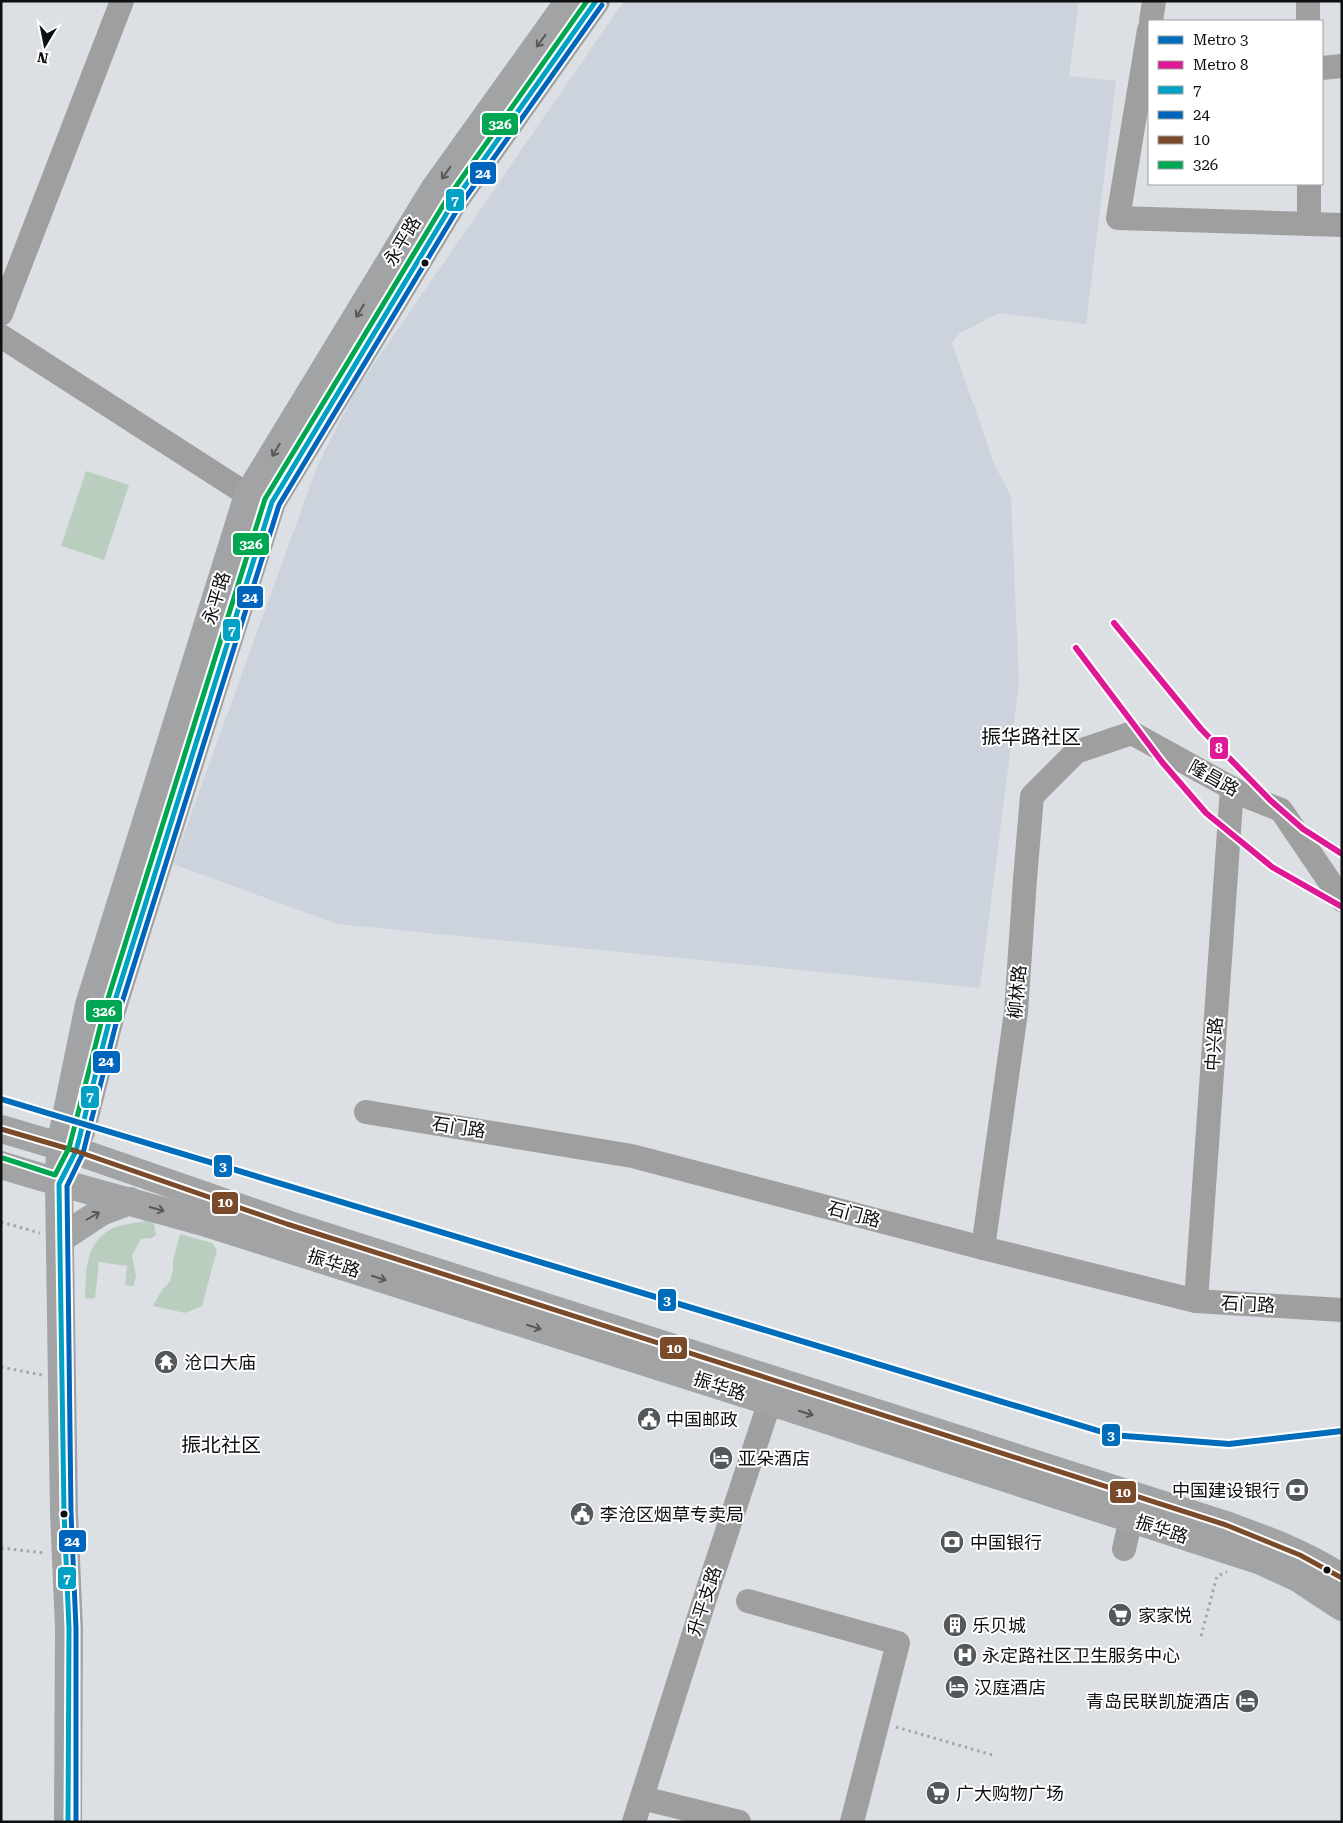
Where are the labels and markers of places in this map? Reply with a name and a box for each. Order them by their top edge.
unlabelled marker [420,258,430,268]
temple icon: 沧口大庙 [153,1349,179,1375]
place label: 沧口大庙 [184,1352,256,1373]
public building icon: 中国邮政 [636,1406,662,1432]
place label: 中国邮政 [666,1409,738,1430]
hotel icon: 亚朵酒店 [708,1445,734,1471]
place label: 亚朵酒店 [738,1448,810,1469]
bank icon: 中国建设银行 [1284,1477,1310,1503]
place label: 中国建设银行 [1172,1480,1280,1501]
public building icon: 李沧区烟草专卖局 [569,1501,595,1527]
place label: 李沧区烟草专卖局 [600,1504,744,1525]
unlabelled marker [59,1509,69,1519]
bank icon: 中国银行 [939,1529,965,1555]
place label: 中国银行 [970,1532,1042,1553]
unlabelled marker [1322,1565,1332,1575]
supermarket icon: 家家悦 [1107,1602,1133,1628]
place label: 家家悦 [1138,1605,1192,1626]
building icon: 乐贝城 [942,1612,968,1638]
place label: 乐贝城 [972,1615,1026,1636]
hospital icon: 永定路社区卫生服务中心 [952,1642,978,1668]
place label: 永定路社区卫生服务中心 [982,1645,1180,1666]
hotel icon: 汉庭酒店 [944,1674,970,1700]
place label: 汉庭酒店 [974,1677,1046,1698]
hotel icon: 青岛民联凯旋酒店 [1234,1688,1260,1714]
place label: 青岛民联凯旋酒店 [1086,1691,1230,1712]
supermarket icon: 广大购物广场 [925,1780,951,1806]
place label: 广大购物广场 [956,1783,1064,1804]

